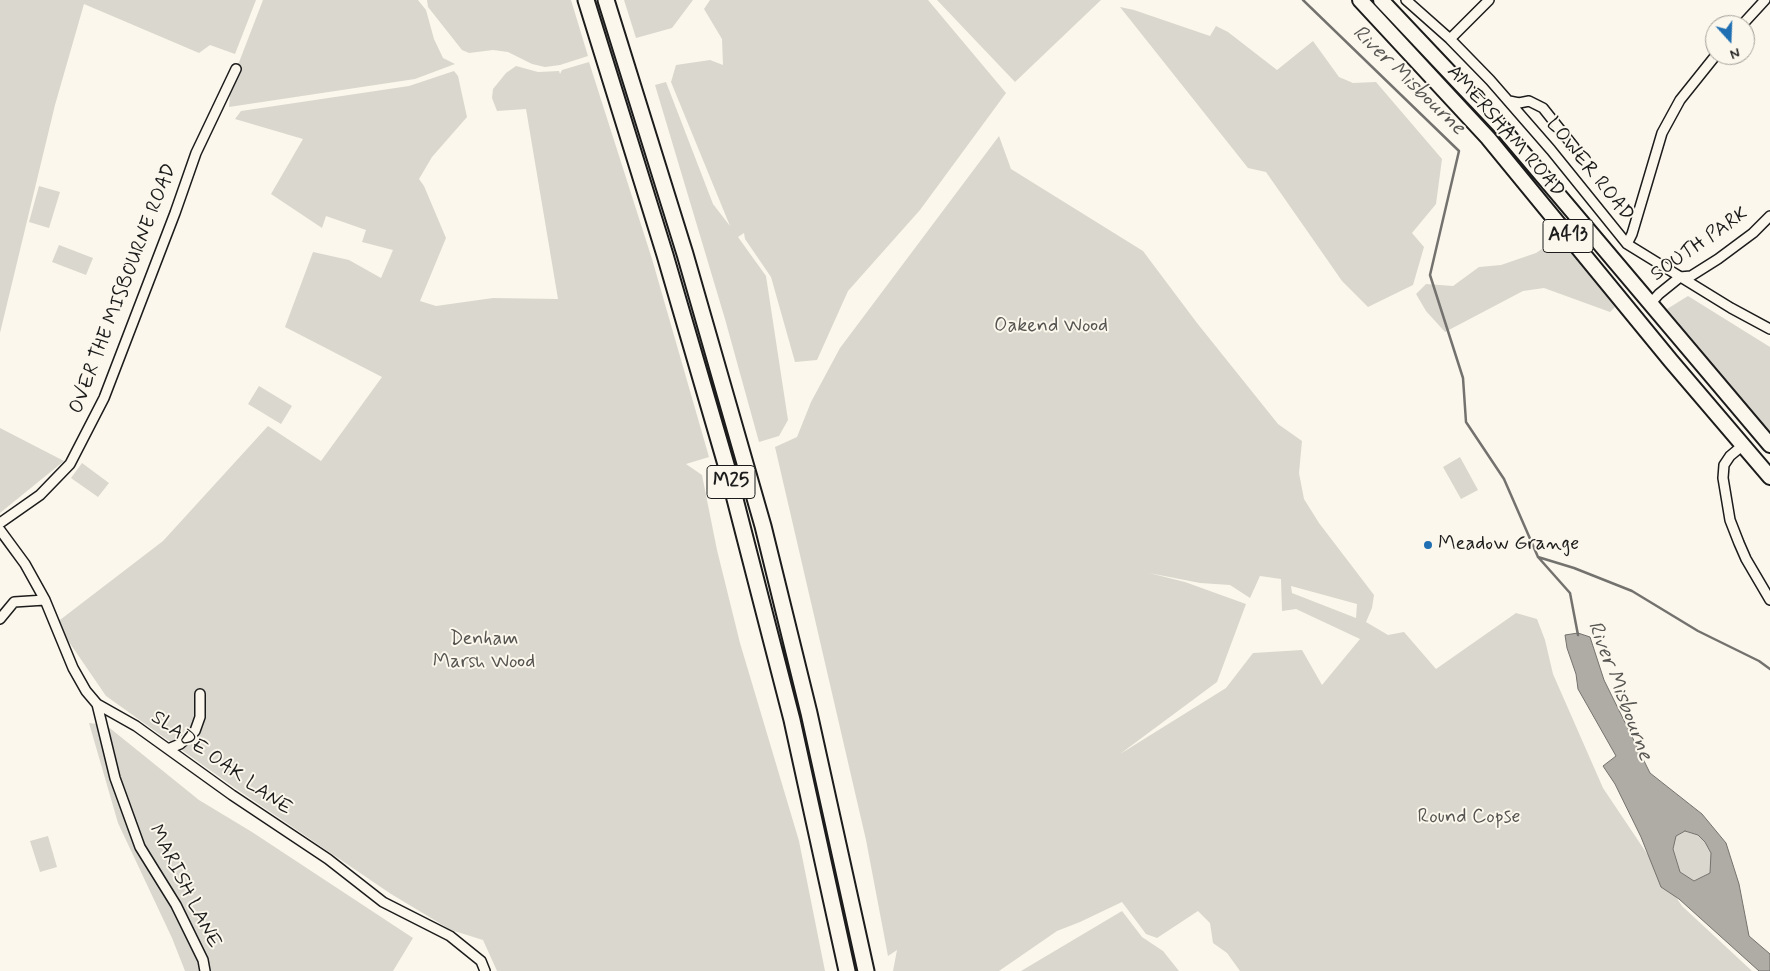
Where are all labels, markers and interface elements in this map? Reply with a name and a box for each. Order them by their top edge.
north arrow [1705,15,1755,65]
water label: River Misbourne [1346,21,1470,141]
text: N [1727,43,1742,63]
street label: AMERSHAM ROAD [1441,61,1569,203]
street label: LOWER ROAD [1540,113,1638,227]
street label: OVER THE MISBOURNE ROAD [65,161,183,417]
street label: SOUTH PARK [1647,203,1753,287]
road number: A413 [1543,220,1593,252]
park label: Oakend Wood [994,315,1108,339]
road number: M25 [707,466,755,498]
place label: Meadow Grange [1438,533,1579,557]
marker: Meadow Grange [1422,539,1434,551]
water label: River Misbourne [1581,618,1657,764]
park label: Denham Marsh Wood [433,628,535,675]
street label: SLADE OAK LANE [146,706,296,822]
park label: Round Copse [1417,806,1521,830]
street label: MARISH LANE [143,821,225,953]

